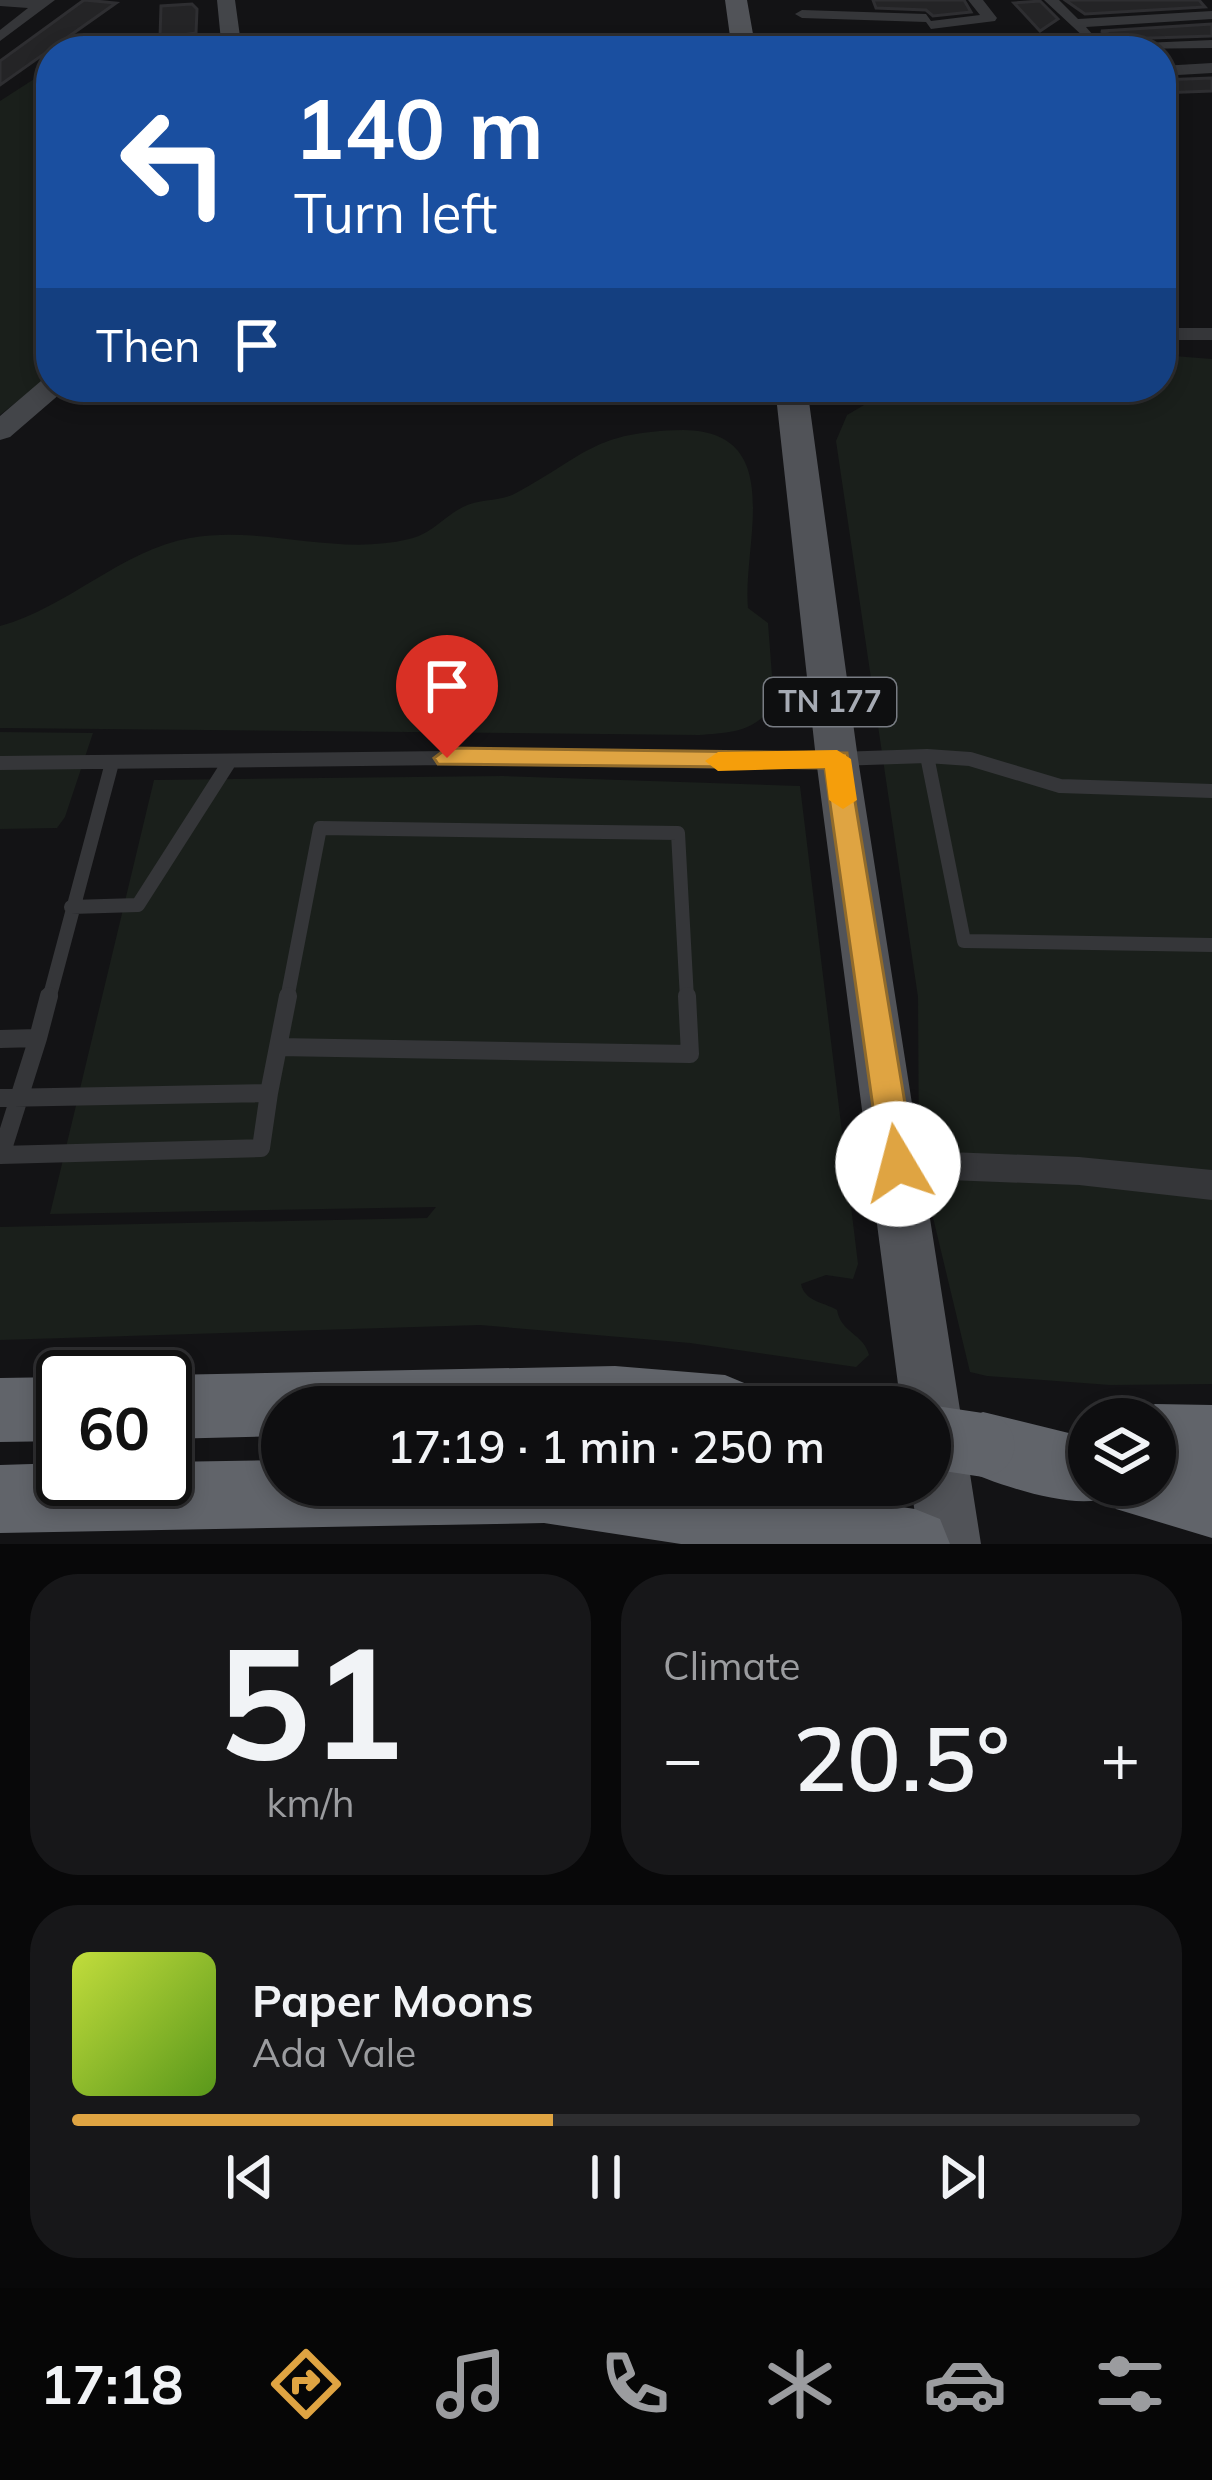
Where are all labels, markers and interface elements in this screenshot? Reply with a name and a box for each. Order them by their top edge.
text: 140 m [294,75,544,180]
icon: left [96,84,252,240]
text: Turn left [294,179,497,247]
icon: arrive [224,312,290,378]
text: Then [96,317,200,373]
pin [396,635,498,758]
icon: arrive [414,653,480,719]
road number: TN 177 [764,678,896,726]
position arrow [835,1101,961,1227]
speed limit sign: 60 [36,1350,192,1506]
map controls [1068,1398,1176,1506]
button: layers [1068,1398,1176,1506]
text: 17:19 · 1 min · 250 m [387,1418,825,1474]
text: 51 [217,1602,404,1798]
text: Climate [663,1641,801,1690]
text: 20.5° [793,1701,1010,1814]
text: − [663,1716,703,1799]
text: + [1100,1716,1140,1799]
text: km/h [266,1778,355,1827]
text: Paper Moons [252,1972,534,2028]
text: Ada Vale [252,2028,416,2077]
icon: previous [217,2144,283,2210]
icon: pause [573,2144,639,2210]
icon: next [929,2144,995,2210]
icon: directions [264,2342,348,2426]
icon: music [429,2342,513,2426]
icon: phone [593,2342,677,2426]
icon: climate [758,2342,842,2426]
icon: car [923,2342,1007,2426]
icon: filters [1088,2342,1172,2426]
text: 17:18 [40,2350,183,2418]

